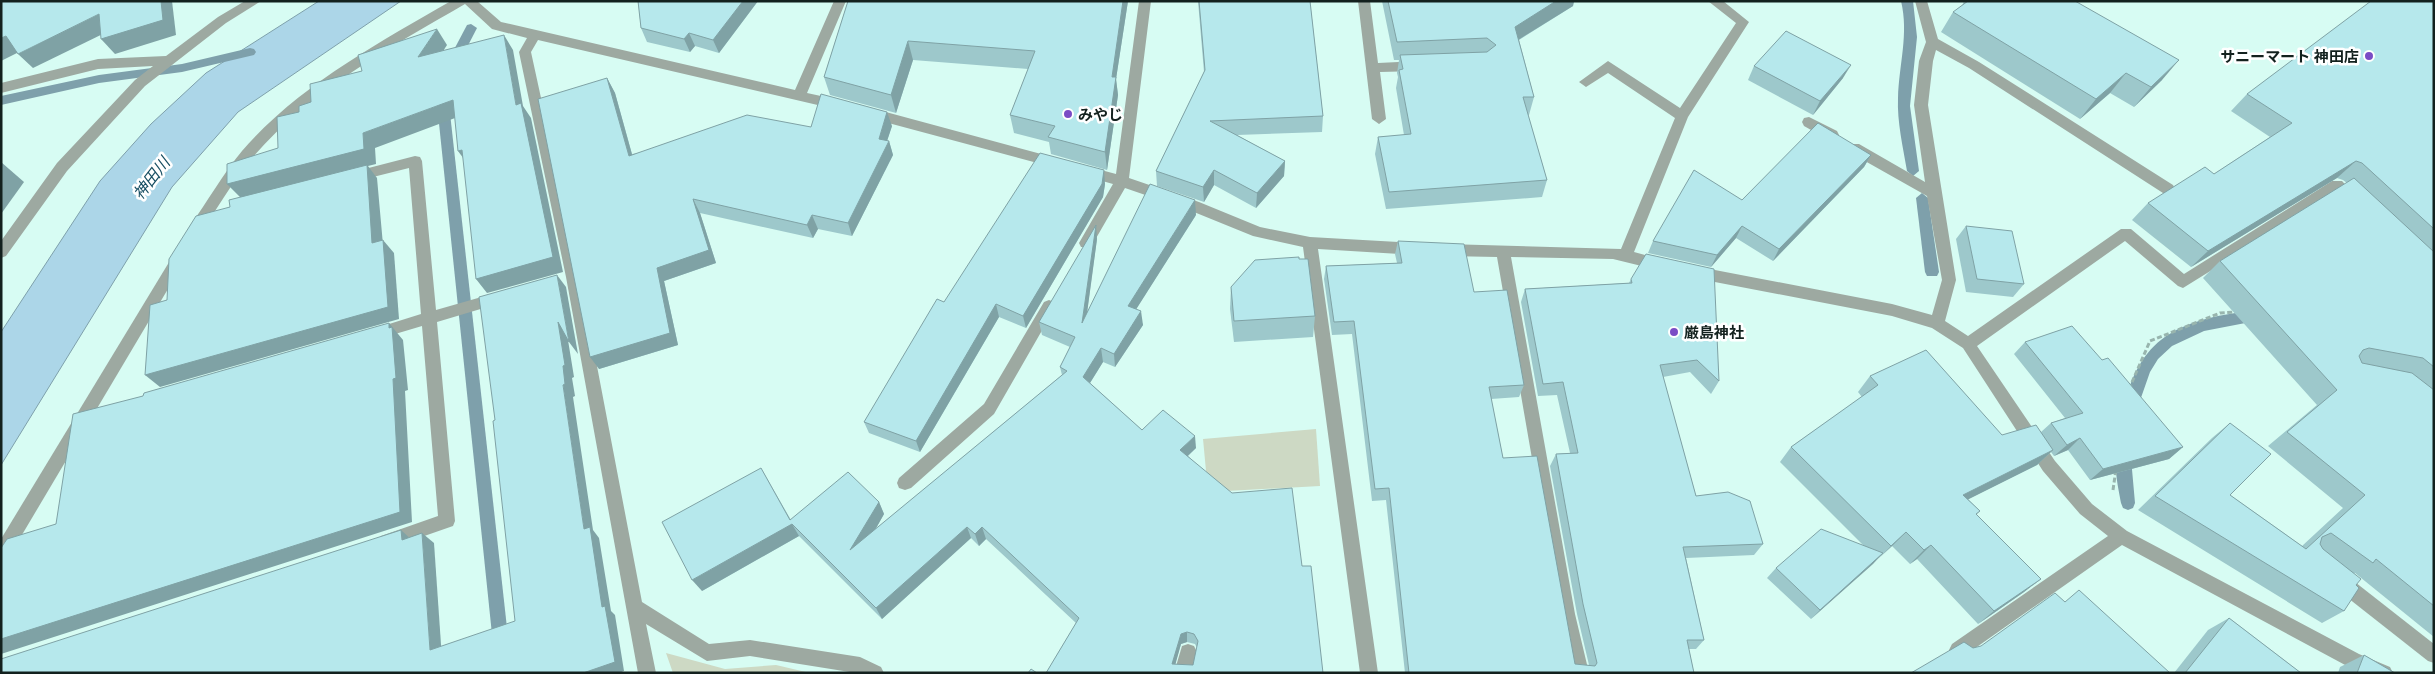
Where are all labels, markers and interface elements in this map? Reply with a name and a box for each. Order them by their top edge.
place label: サニーマート 神田店 [2220,47,2359,65]
marker: サニーマート 神田店 [2363,50,2375,62]
place label: みやじ [1078,105,1123,123]
marker: みやじ [1062,108,1074,120]
water label: 神田川 [128,151,175,203]
place label: 厳島神社 [1684,323,1744,341]
marker: 厳島神社 [1668,326,1680,338]

